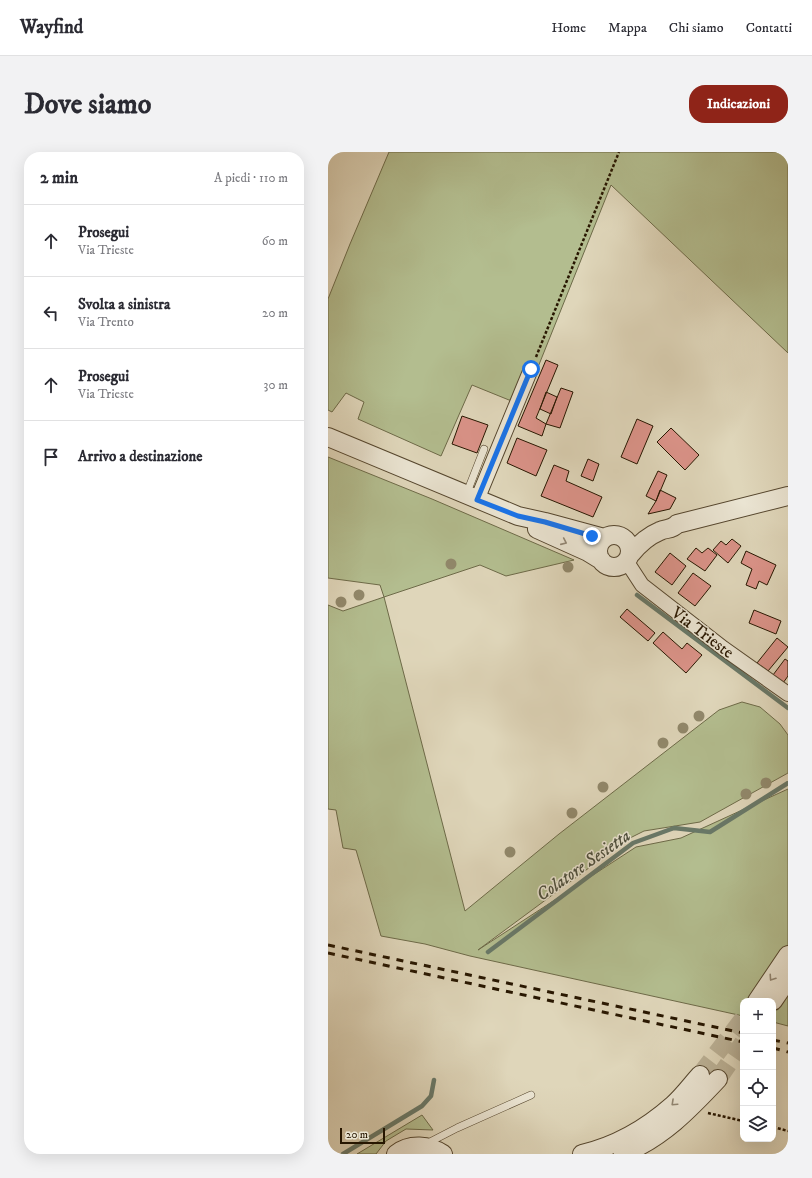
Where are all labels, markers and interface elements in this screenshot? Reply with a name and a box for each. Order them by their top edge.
text: Wayfind [20,16,83,39]
text: Home [551,19,586,37]
text: Mappa [608,19,647,37]
text: Chi siamo [669,19,724,37]
text: Contatti [746,19,792,37]
button: Indicazioni [689,85,788,123]
text: Dove siamo [24,87,151,122]
text: 2 min [40,167,78,189]
text: A piedi · 110 m [214,170,288,186]
text: Prosegui [78,223,129,242]
icon: ahead [40,230,62,252]
text: 60 m [262,233,288,249]
text: Via Trieste [78,242,134,258]
text: Svolta a sinistra [78,295,170,314]
icon: left [40,302,62,324]
text: 20 m [262,305,288,321]
text: Via Trento [78,314,134,330]
route start [522,360,540,378]
text: Prosegui [78,367,129,386]
icon: ahead [40,374,62,396]
text: 30 m [264,377,288,393]
text: Via Trieste [78,386,134,402]
icon: arrive [40,446,62,468]
text: Arrivo a destinazione [78,447,202,466]
route end [583,527,601,545]
one-way arrow [560,537,567,545]
street label: Via Trieste [666,601,738,664]
water label: Colatore Sesietta [532,825,635,906]
one-way arrow [769,974,777,981]
map controls [740,998,776,1142]
button: + [740,998,776,1034]
button: − [740,1034,776,1070]
button: locate [740,1070,776,1106]
one-way arrow [671,1099,678,1106]
button: layers [740,1106,776,1142]
scale bar [340,1126,385,1145]
text: 20 m [346,1128,368,1142]

